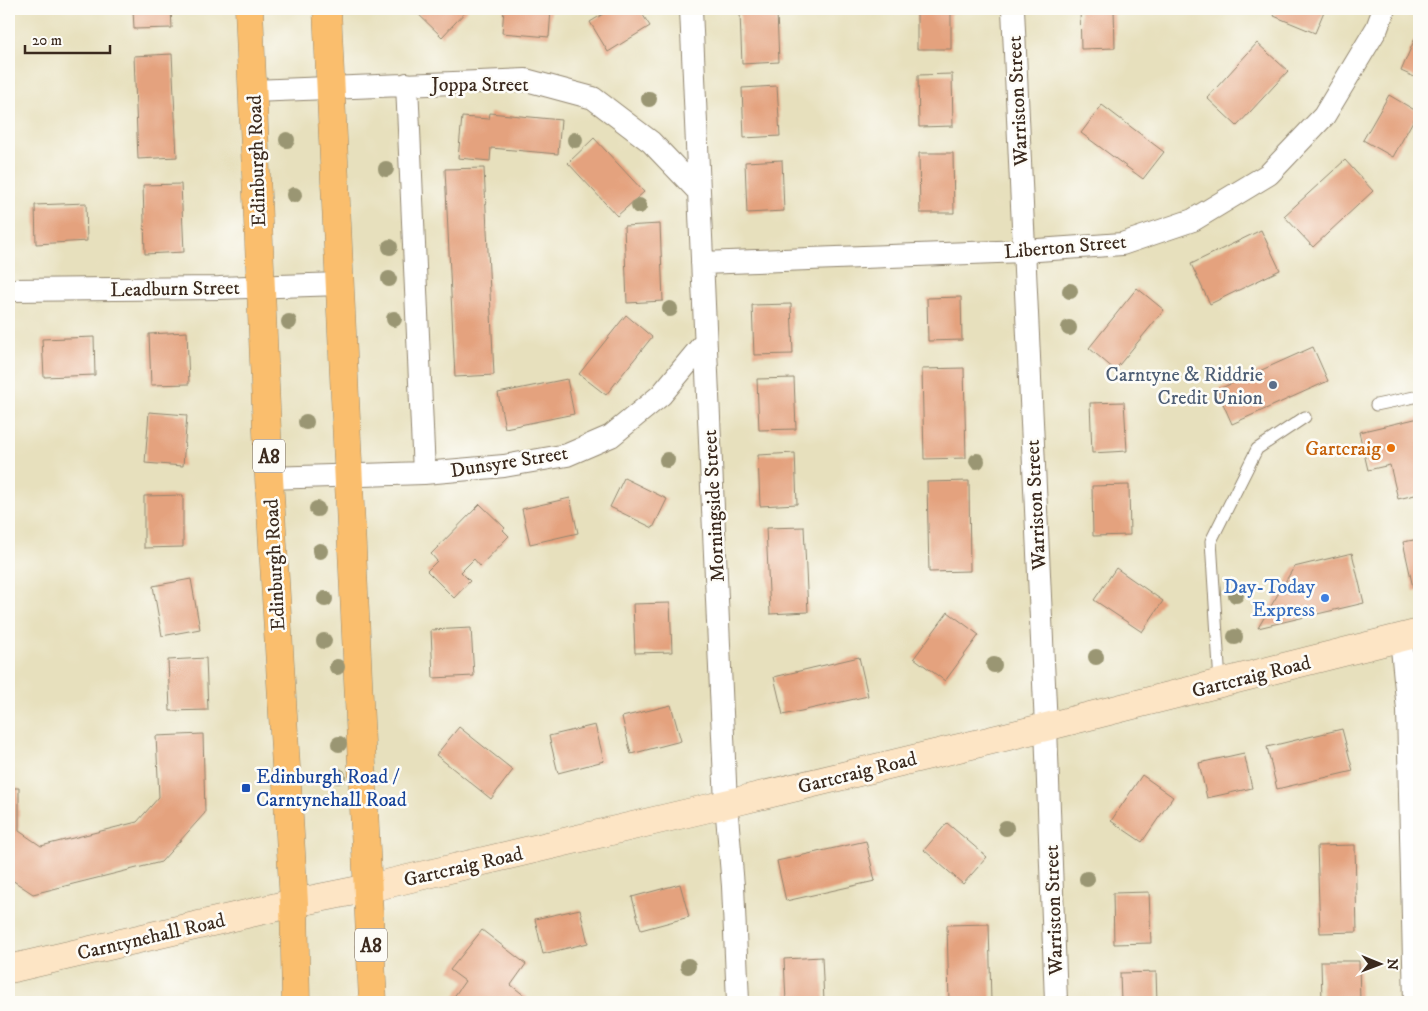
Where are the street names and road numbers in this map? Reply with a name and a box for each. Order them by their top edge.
street label: Warriston Street [1003,35,1034,168]
street label: Joppa Street [429,73,529,98]
street label: Edinburgh Road [243,94,272,227]
street label: Liberton Street [1003,230,1127,265]
street label: Leadburn Street [110,276,240,303]
street label: Morningside Street [698,429,731,583]
street label: Warriston Street [1021,439,1052,572]
road number: A8 [253,440,285,472]
street label: Dunsyre Street [449,441,570,484]
street label: Edinburgh Road [260,498,291,632]
street label: Gartcraig Road [1189,651,1313,704]
street label: Gartcraig Road [795,747,919,800]
street label: Gartcraig Road [401,842,525,893]
street label: Warriston Street [1040,844,1069,977]
street label: Carntynehall Road [75,908,228,967]
road number: A8 [355,928,387,962]

